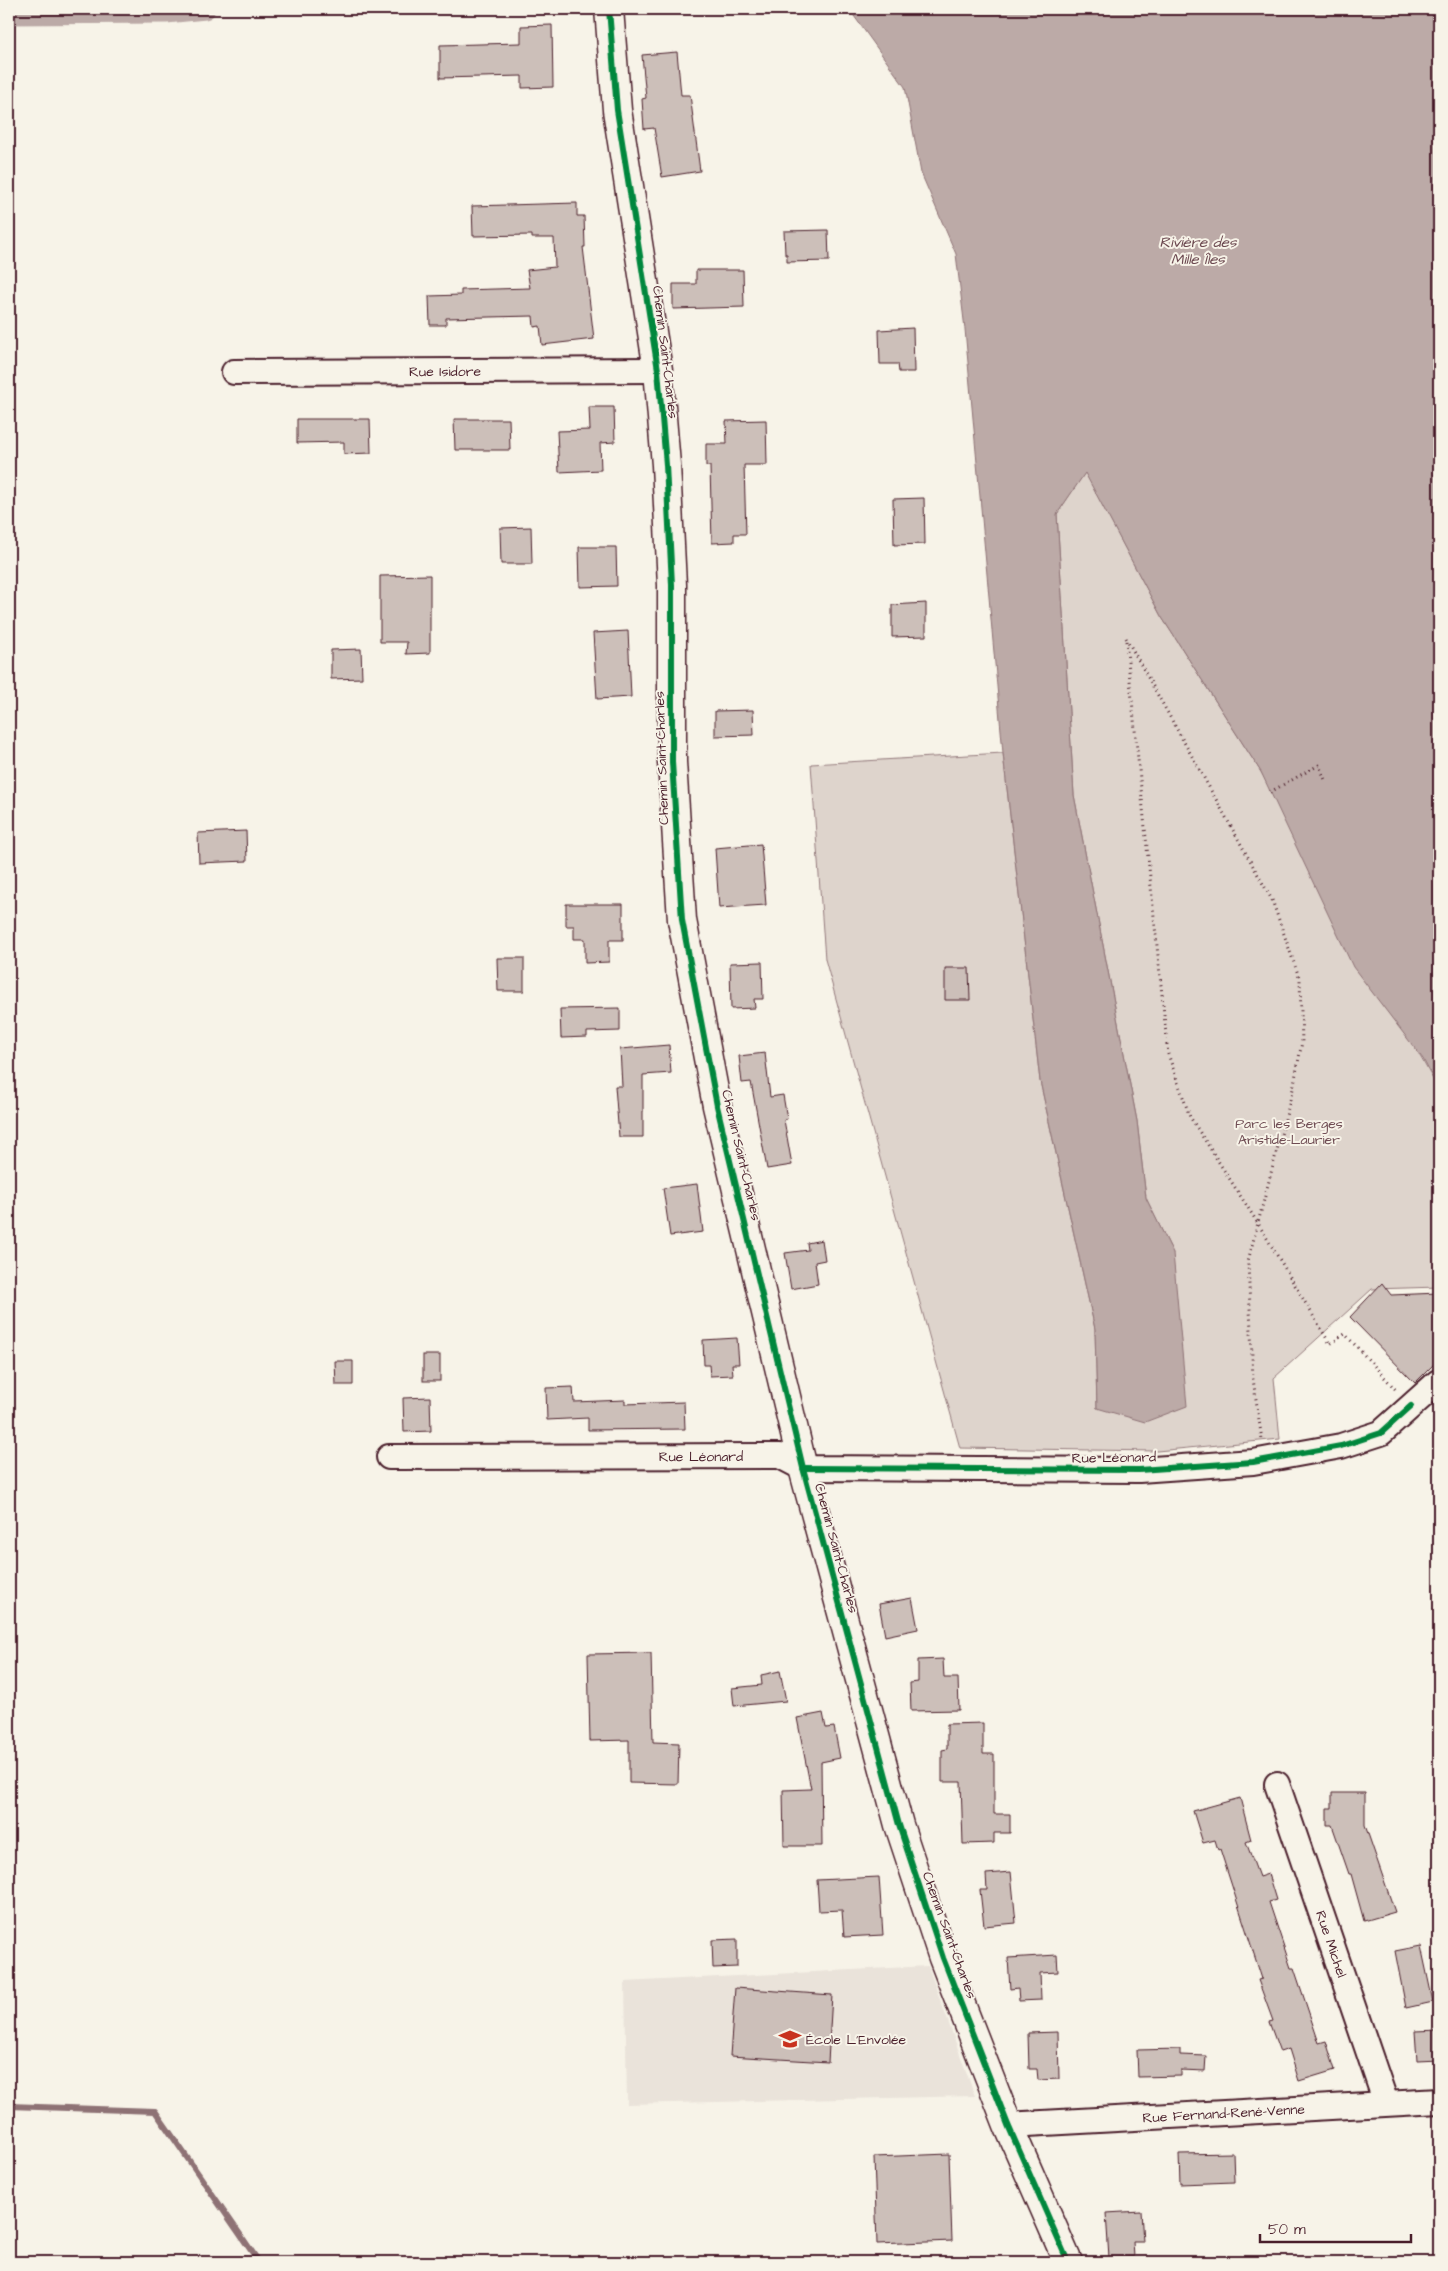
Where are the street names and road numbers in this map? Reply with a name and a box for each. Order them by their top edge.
street label: Chemin Saint-Charles [647,285,683,420]
street label: Rue Isidore [409,362,481,382]
street label: Chemin Saint-Charles [650,691,674,825]
street label: Chemin Saint-Charles [716,1088,766,1223]
street label: Rue Léonard [659,1447,743,1467]
street label: Rue Léonard [1072,1447,1156,1469]
street label: Chemin Saint-Charles [809,1481,863,1615]
street label: Chemin Saint-Charles [917,1869,981,2002]
street label: Rue Michel [1310,1908,1351,1980]
street label: Rue Fernand-René-Venne [1142,2099,1306,2128]

